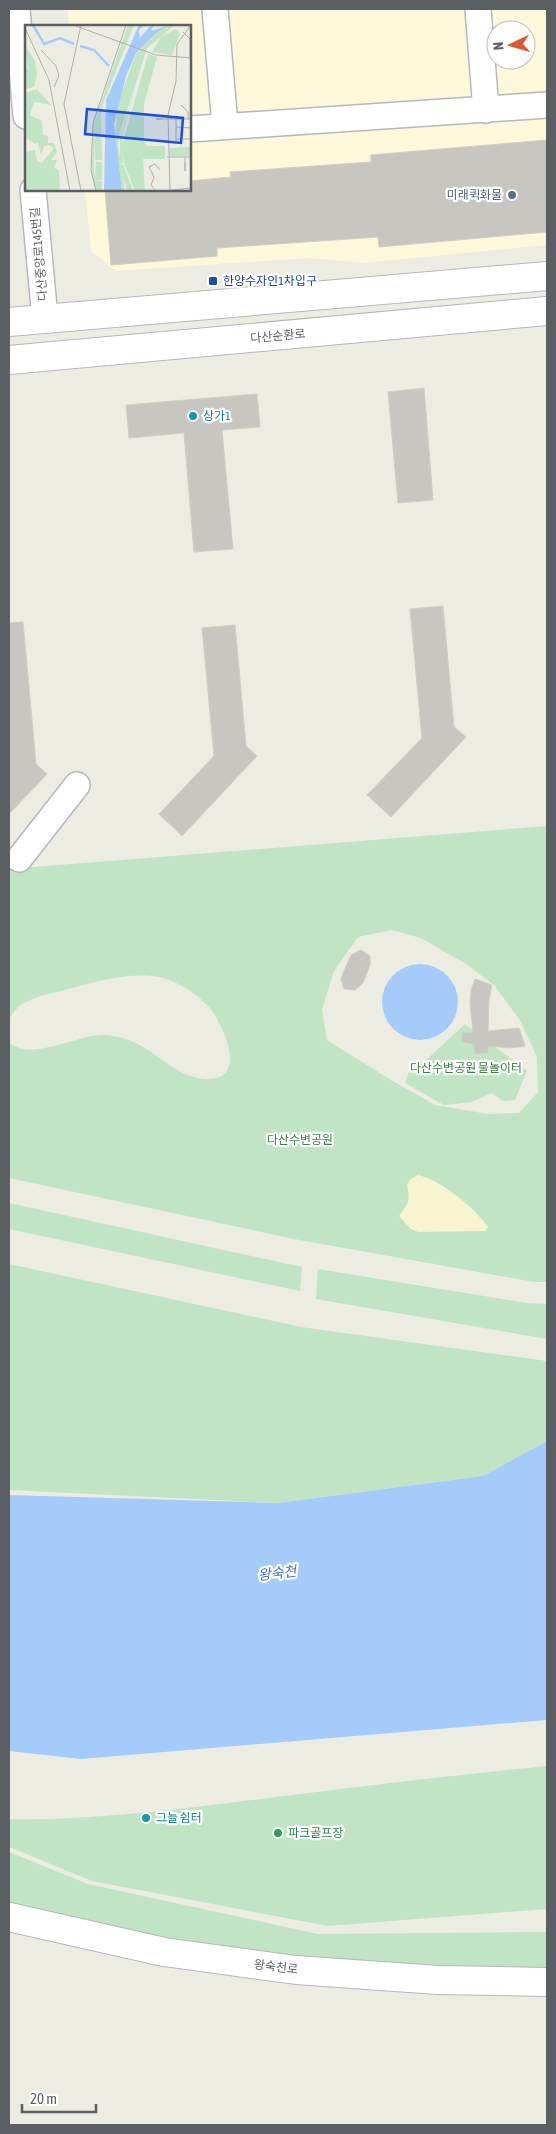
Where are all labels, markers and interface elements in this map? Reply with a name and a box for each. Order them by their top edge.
north arrow [486,20,536,70]
inset map [25,25,191,191]
text: N [490,41,506,51]
place label: 미래퀵화물 [447,188,502,202]
marker: 미래퀵화물 [506,189,518,201]
street label: 다산중앙로145번길 [28,206,50,302]
place label: 한양수자인1차입구 [223,274,317,288]
marker: 한양수자인1차입구 [207,275,219,287]
street label: 다산순환로 [250,327,306,345]
place label: 상가1 [203,409,231,423]
marker: 상가1 [187,410,199,422]
park label: 다산수변공원 물놀이터 [410,1061,522,1075]
park label: 다산수변공원 [267,1133,333,1147]
water label: 왕숙천 [257,1563,298,1583]
place label: 그늘 쉼터 [156,1811,202,1825]
marker: 그늘 쉼터 [140,1812,152,1824]
place label: 파크골프장 [288,1826,343,1840]
marker: 파크골프장 [272,1827,284,1839]
street label: 왕숙천로 [253,1957,299,1977]
scale bar [22,2082,96,2114]
text: 20 m [30,2090,57,2107]

